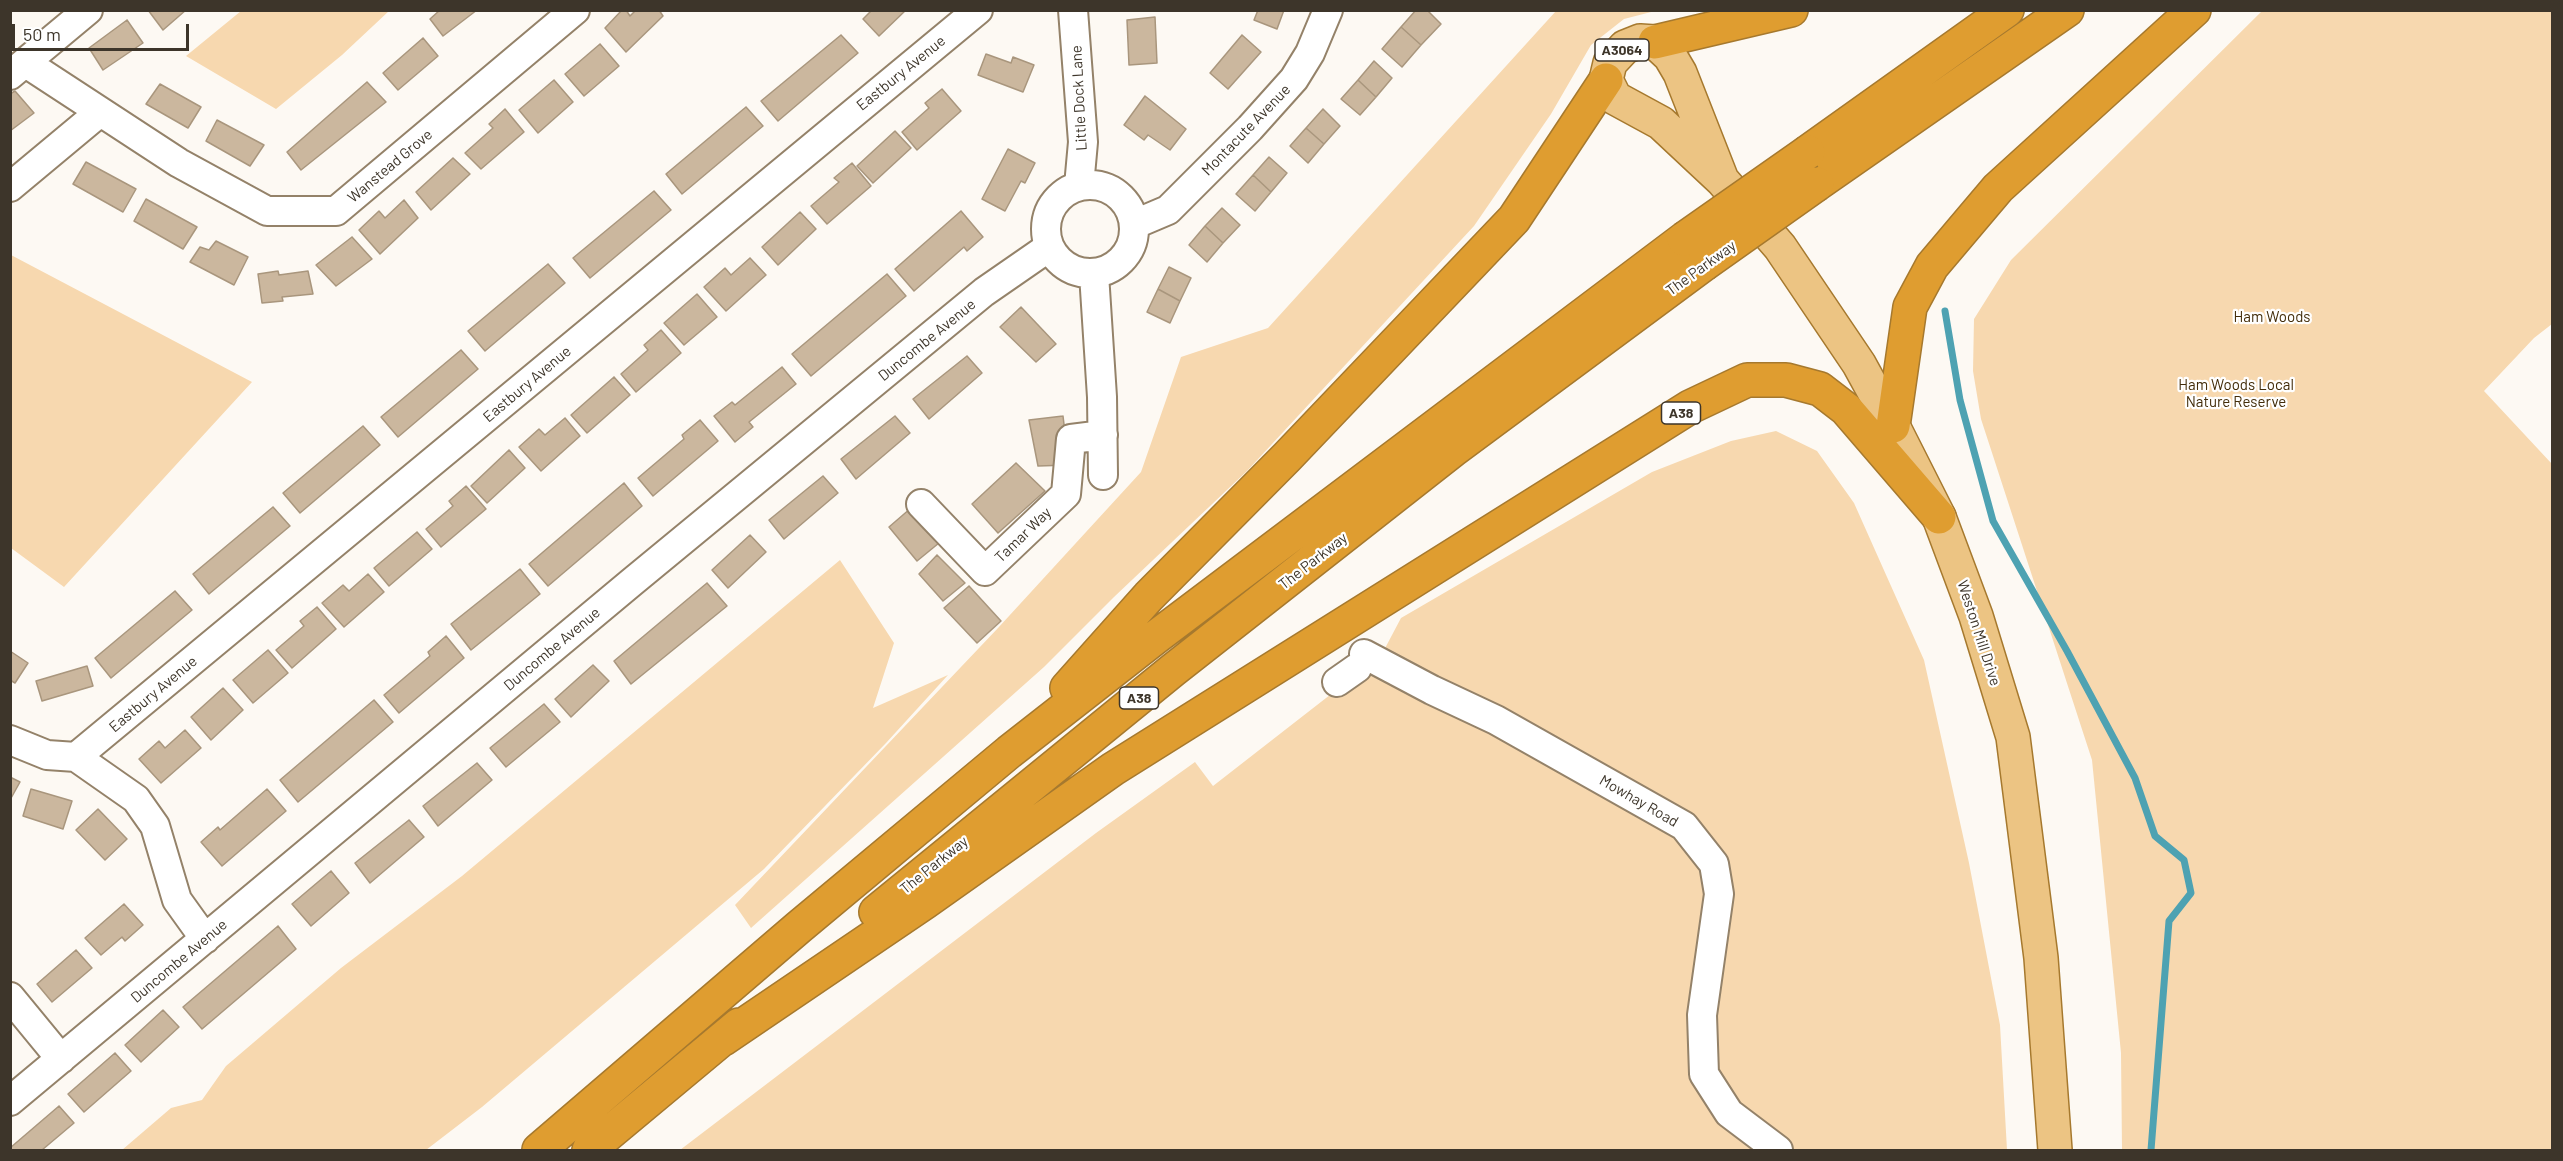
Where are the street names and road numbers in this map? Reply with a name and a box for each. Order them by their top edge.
street label: Eastbury Avenue [853,32,949,114]
road number: A3064 [1595,39,1649,61]
street label: Little Dock Lane [1067,45,1091,151]
street label: Montacute Avenue [1198,81,1294,179]
street label: Wanstead Grove [344,125,436,207]
street label: The Parkway [1662,237,1740,299]
street label: Duncombe Avenue [875,295,979,385]
street label: Eastbury Avenue [479,342,575,426]
road number: A38 [1662,402,1700,424]
street label: Tamar Way [991,504,1055,566]
street label: The Parkway [1275,529,1351,593]
street label: Weston Mill Drive [1953,578,2005,688]
street label: Duncombe Avenue [500,603,604,695]
street label: Eastbury Avenue [105,652,201,736]
road number: A38 [1120,687,1158,709]
street label: Mowhay Road [1596,771,1682,831]
street label: The Parkway [896,832,972,898]
street label: Duncombe Avenue [127,915,231,1007]

